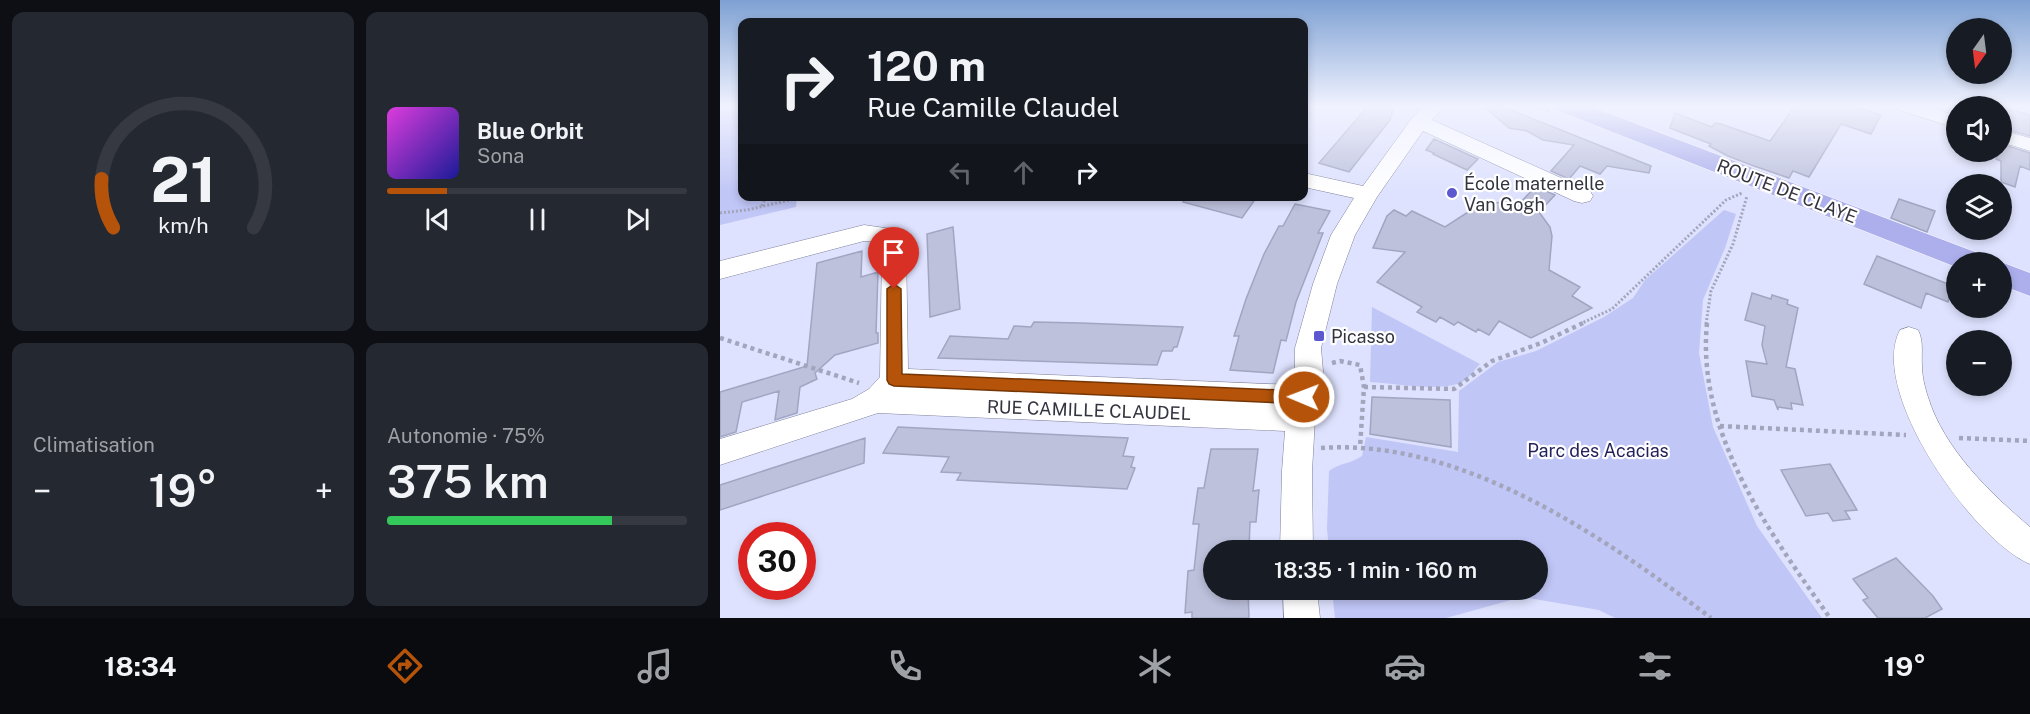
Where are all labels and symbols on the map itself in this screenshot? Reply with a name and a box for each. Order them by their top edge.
north arrow [1946,18,2012,84]
street label: ROUTE DE CLAYE [1714,155,1860,227]
place label: École maternelle Van Gogh [1464,172,1604,215]
marker: École maternelle Van Gogh [1445,186,1459,200]
pin [868,227,919,289]
place label: Picasso [1331,326,1395,347]
marker: Picasso [1312,329,1326,343]
position arrow [1272,365,1336,429]
street label: RUE CAMILLE CLAUDEL [987,396,1191,424]
park label: Parc des Acacias [1527,440,1669,461]
speed limit sign: 30 [738,522,816,600]

